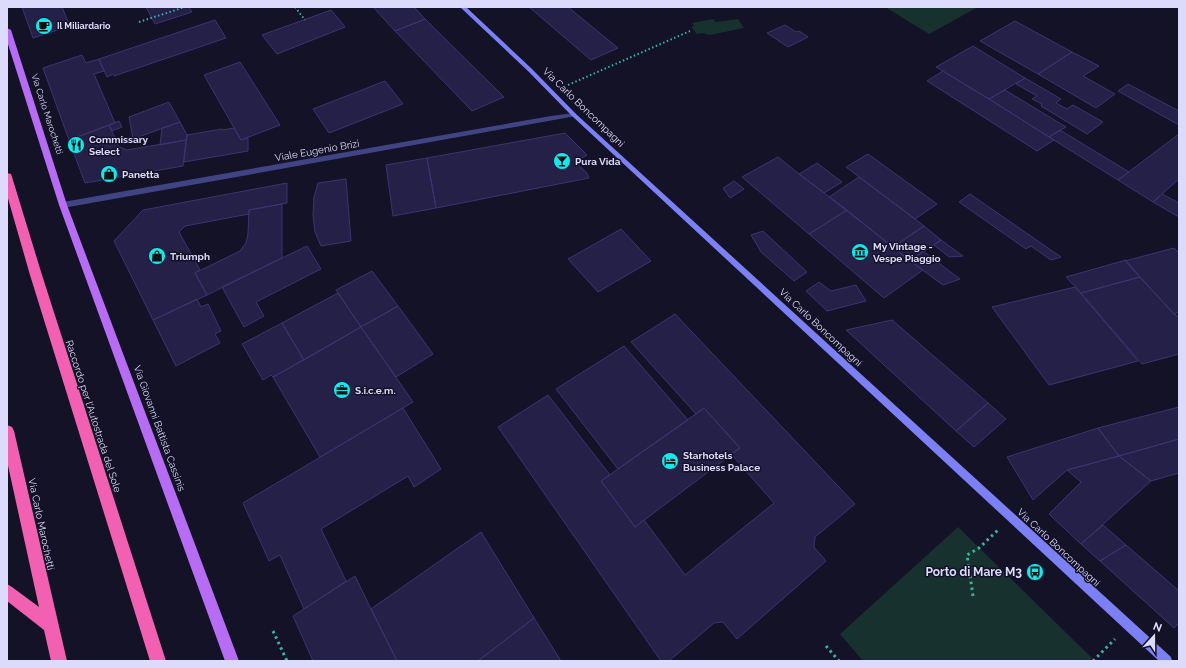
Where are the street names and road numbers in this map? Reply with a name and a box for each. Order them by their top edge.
street label: Via Carlo Boncompagni [541,66,627,149]
street label: Via Carlo Marochetti [29,72,65,156]
street label: Viale Eugenio Brizi [274,138,360,163]
street label: Via Carlo Boncompagni [777,286,864,369]
street label: Raccordo per l'Autostrada del Sole [64,339,123,494]
street label: Via Giovanni Battista Cassinis [132,364,188,493]
street label: Via Carlo Marochetti [26,477,57,571]
street label: Via Carlo Boncompagni [1015,506,1102,589]

